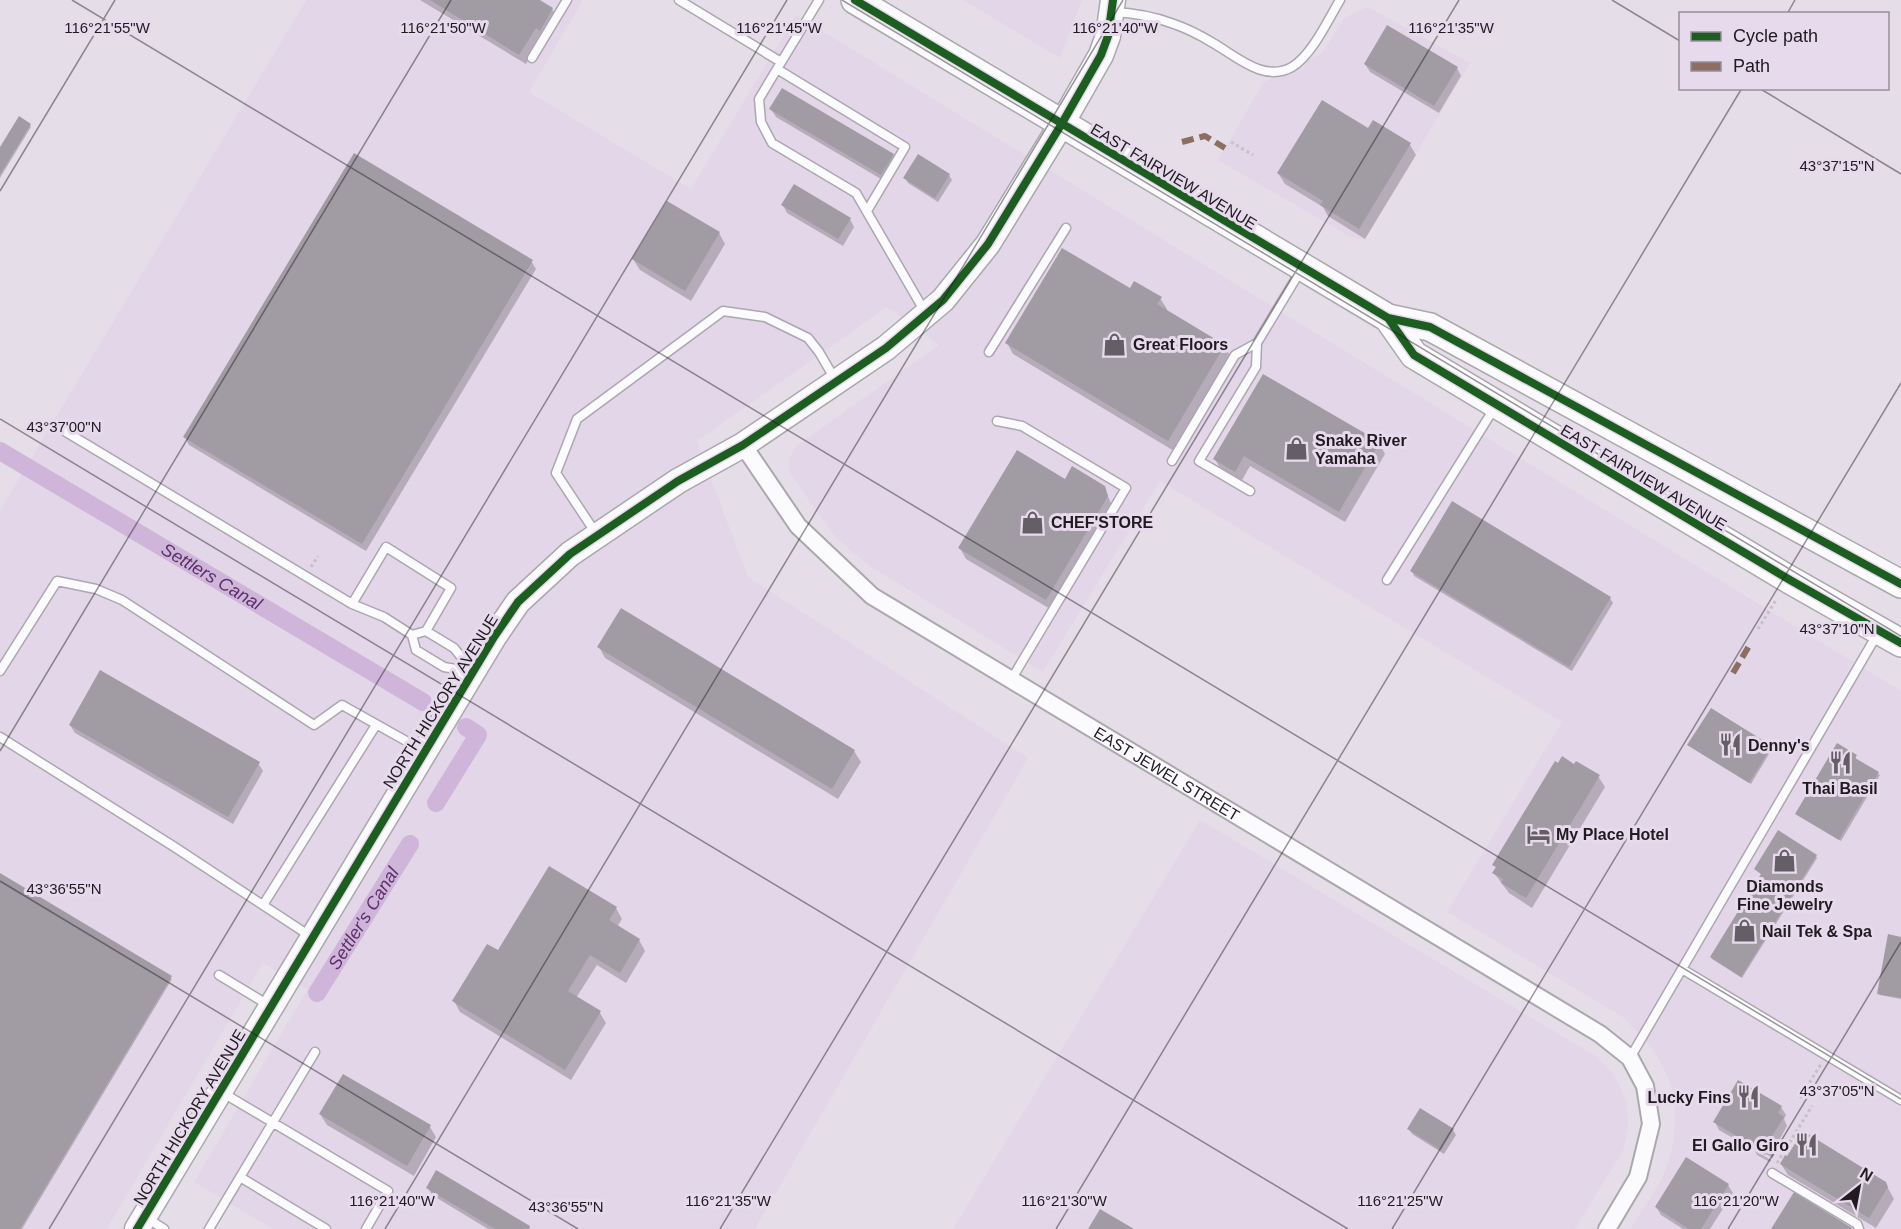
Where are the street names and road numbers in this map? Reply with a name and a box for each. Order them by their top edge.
street label: EAST FAIRVIEW AVENUE [1088,120,1260,233]
street label: EAST FAIRVIEW AVENUE [1558,421,1730,534]
street label: NORTH HICKORY AVENUE [380,611,501,791]
street label: EAST JEWEL STREET [1091,724,1243,824]
street label: NORTH HICKORY AVENUE [130,1027,249,1208]

